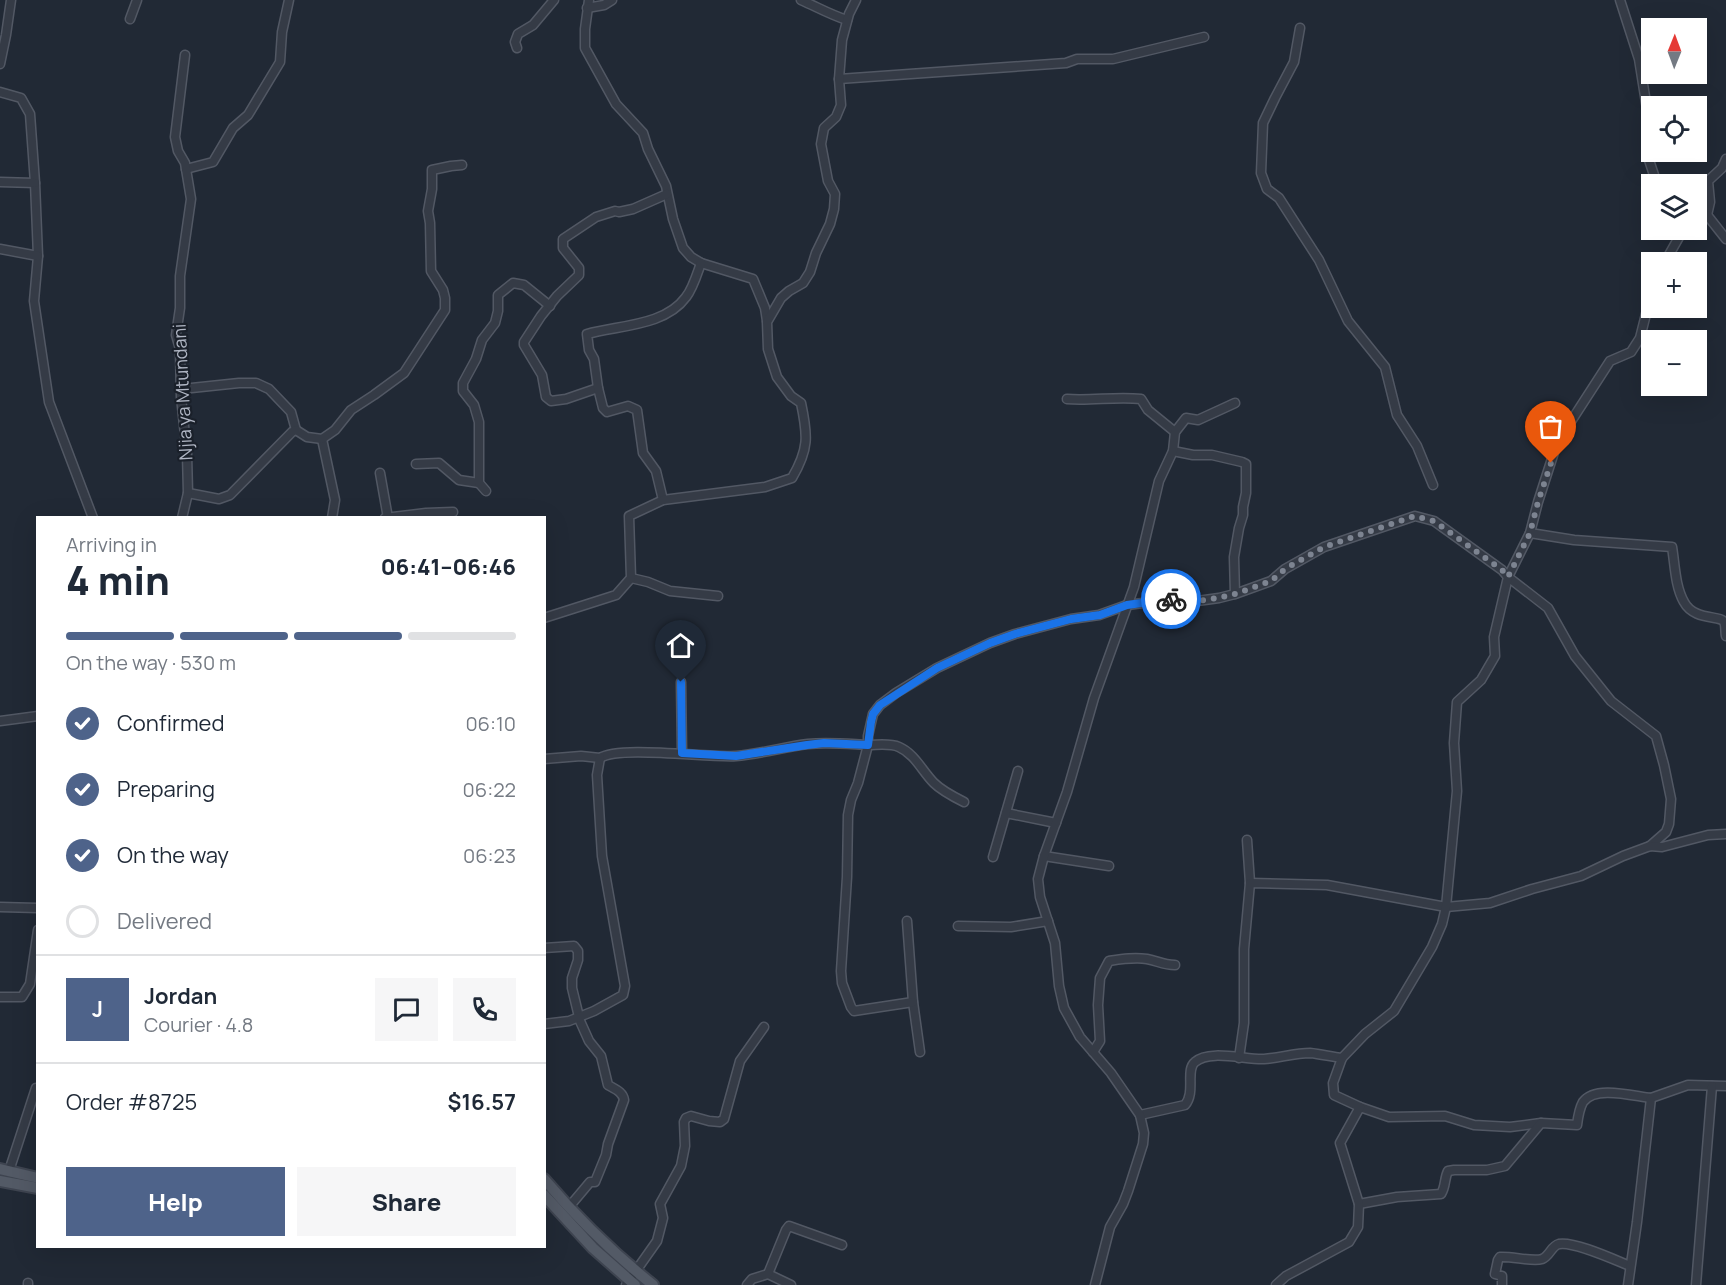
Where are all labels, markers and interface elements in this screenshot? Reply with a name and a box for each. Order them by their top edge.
north arrow [1641,18,1707,84]
map controls [1641,18,1707,396]
button: locate [1641,96,1707,162]
button: layers [1641,174,1707,240]
button: + [1641,252,1707,318]
street label: Njia ya Mtundani [166,323,198,461]
button: − [1641,330,1707,396]
pin [1525,401,1576,463]
icon: bag [1534,410,1567,443]
text: Arriving in [66,531,157,558]
text: 06:41–06:46 [381,552,516,582]
text: 4 min [66,553,170,607]
courier [1141,569,1201,629]
icon: bike [1155,583,1188,616]
pin [655,620,706,682]
icon: home [664,629,697,662]
text: On the way · 530 m [66,649,236,676]
icon: check [66,707,99,740]
text: Confirmed [117,708,225,738]
text: 06:10 [465,710,516,737]
icon: check [66,773,99,806]
text: Preparing [117,774,215,804]
text: 06:22 [463,776,516,803]
icon: check [66,839,99,872]
text: On the way [117,840,229,870]
text: 06:23 [463,842,516,869]
text: Delivered [117,906,212,936]
button: chat [375,978,438,1041]
button: phone [453,978,516,1041]
text: Jordan [144,981,217,1011]
text: J [92,994,103,1024]
text: Courier · 4.8 [144,1011,253,1038]
text: Order #8725 [66,1087,197,1117]
text: $16.57 [448,1087,516,1117]
button: Help [66,1167,285,1236]
button: Share [297,1167,516,1236]

